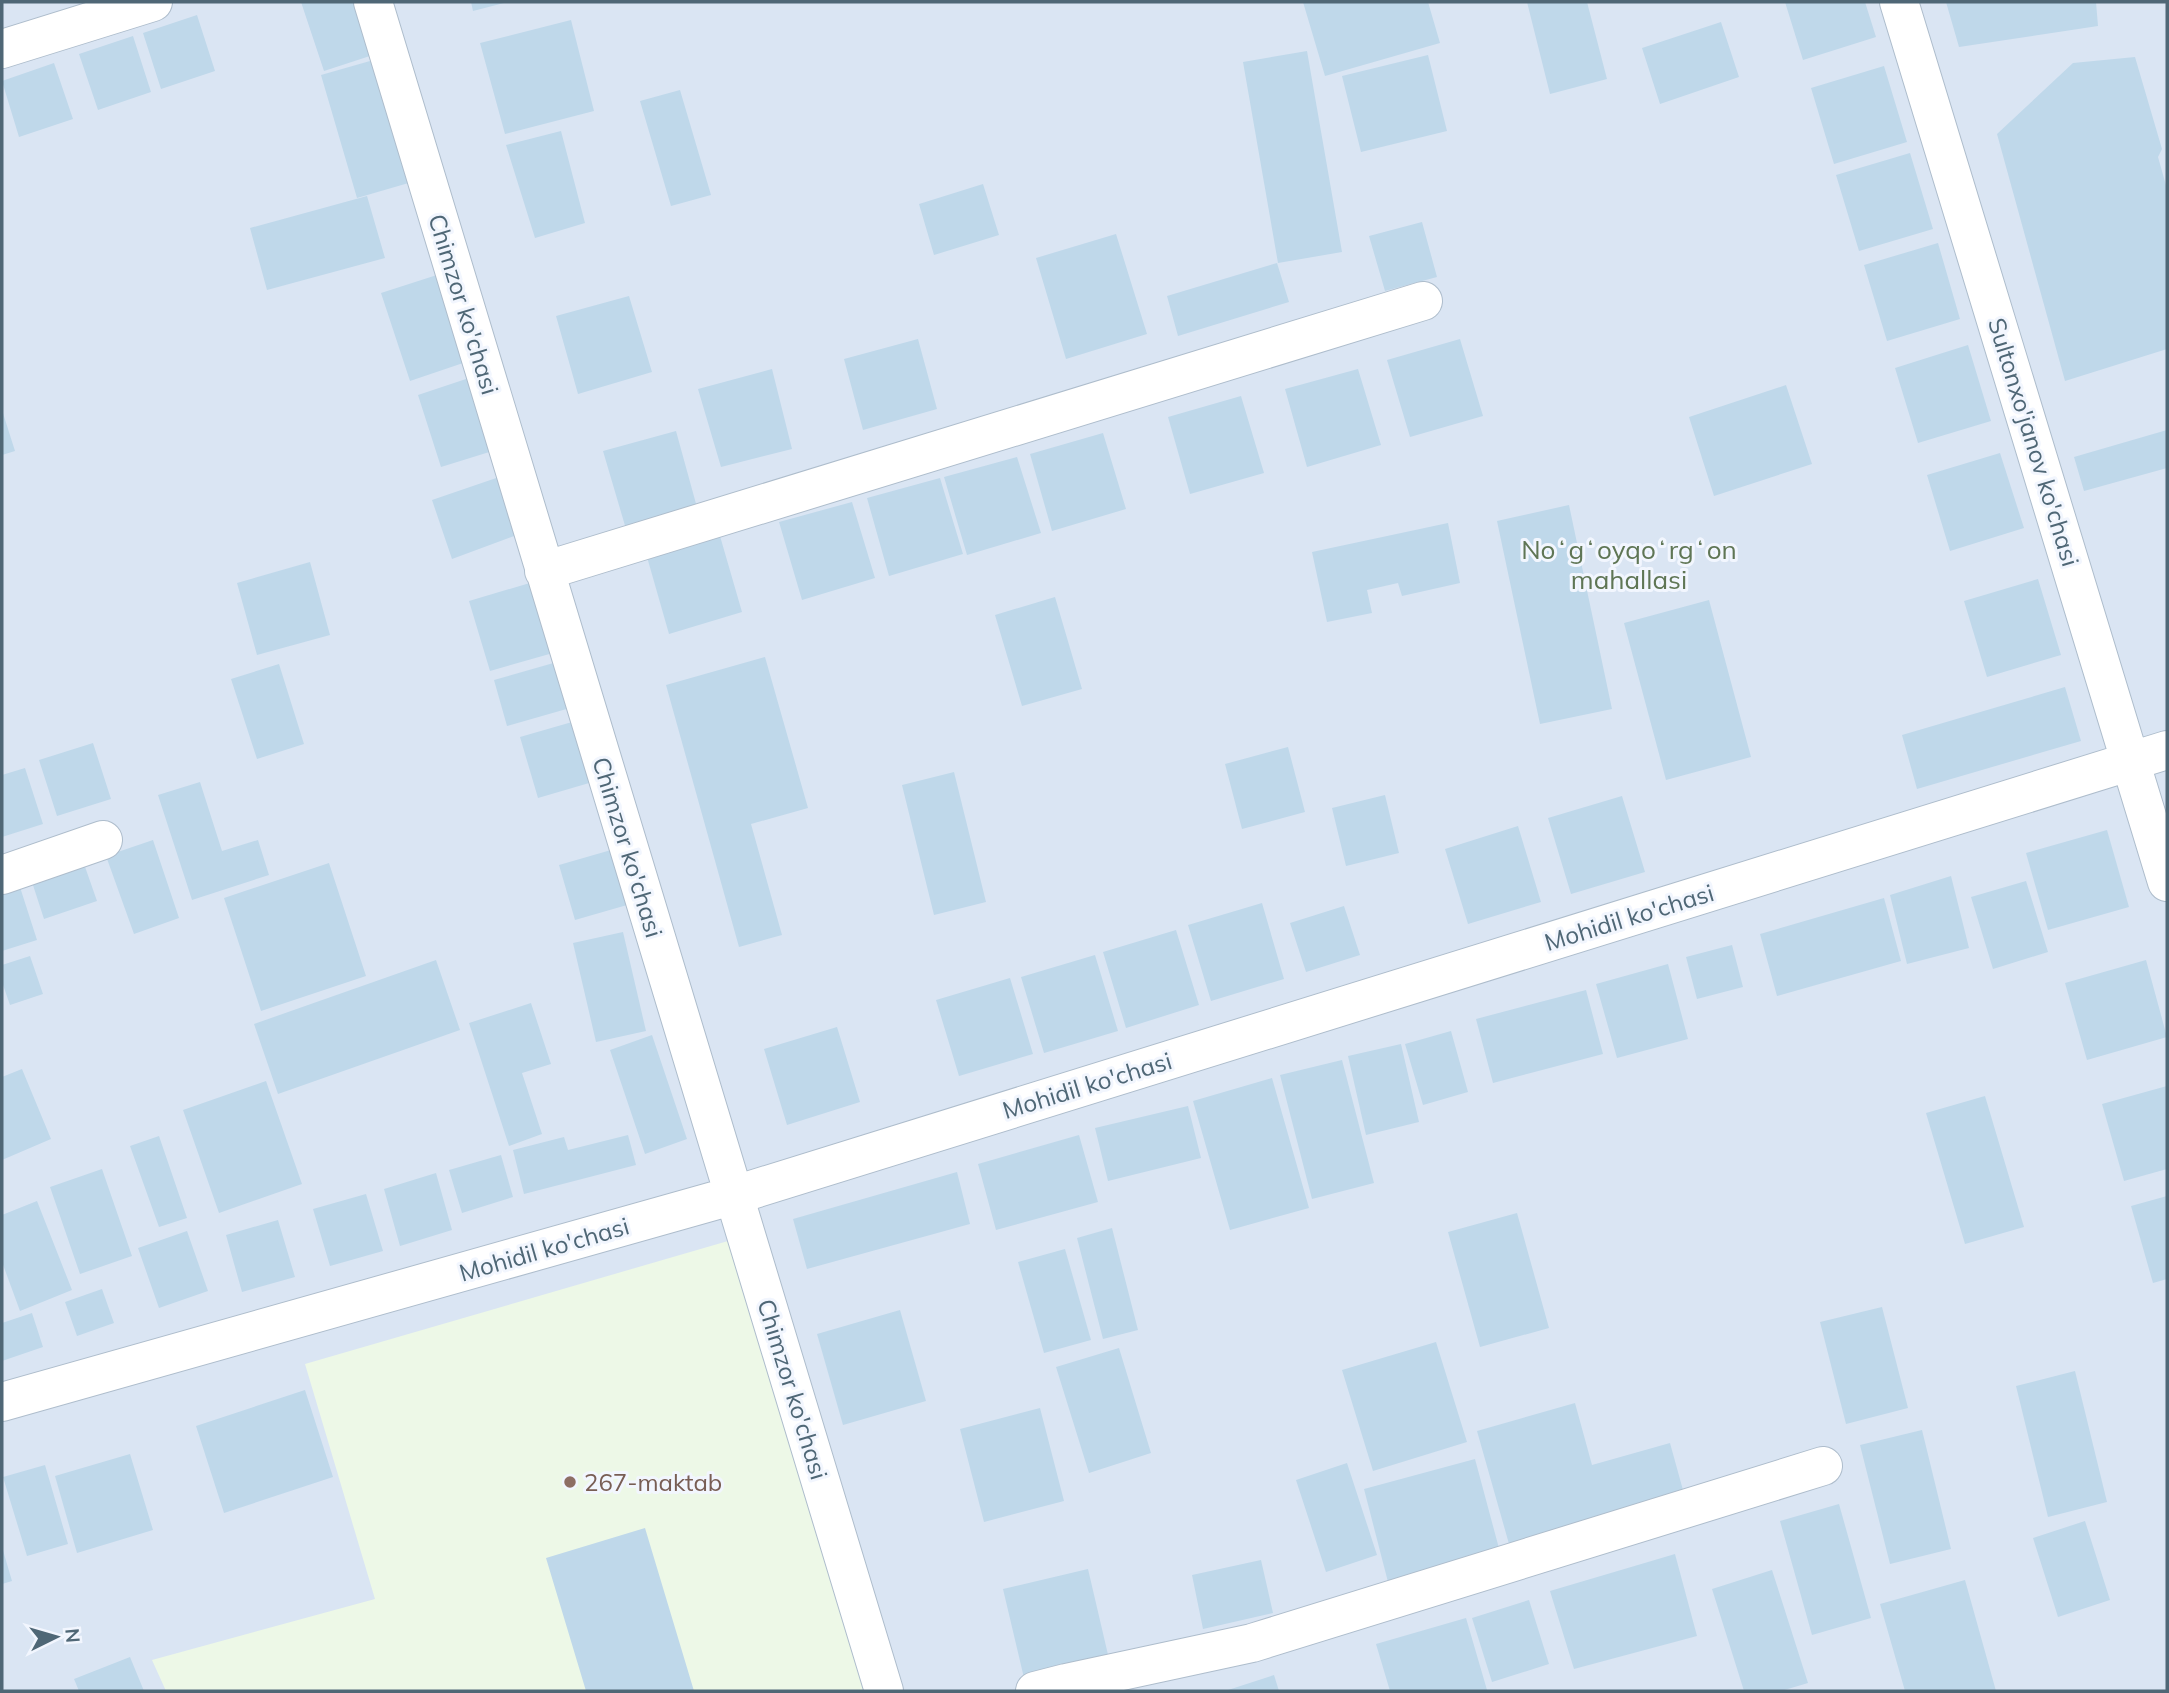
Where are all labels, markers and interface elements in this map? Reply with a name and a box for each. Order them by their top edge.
street label: Chimzor ko'chasi [422,210,506,398]
street label: Sultonxo'janov ko'chasi [1982,314,2086,570]
district label: Noʻgʻoyqoʻrgʻon mahallasi [1521,533,1737,596]
street label: Chimzor ko'chasi [586,753,670,941]
street label: Mohidil ko'chasi [1541,877,1717,957]
street label: Mohidil ko'chasi [999,1045,1175,1125]
street label: Mohidil ko'chasi [456,1210,632,1288]
street label: Chimzor ko'chasi [751,1295,835,1483]
place label: 267-maktab [584,1467,722,1497]
marker: 267-maktab [562,1474,578,1490]
north arrow [21,1602,91,1672]
text: N [60,1627,86,1644]

